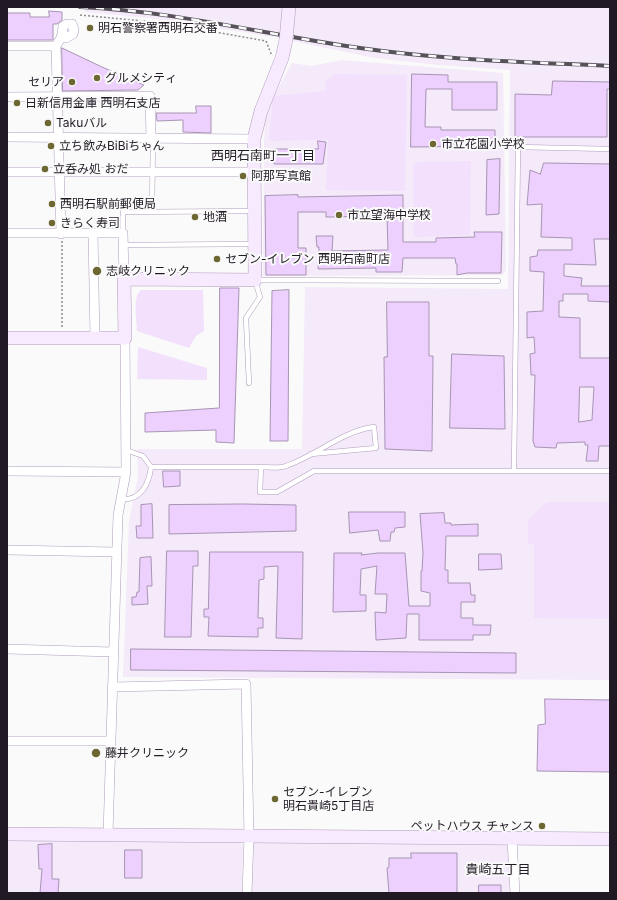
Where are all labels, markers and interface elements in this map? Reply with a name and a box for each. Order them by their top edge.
place label: 明石警察署西明石交番 [98,21,218,35]
marker: 明石警察署西明石交番 [85,23,95,33]
place label: グルメシティ [105,71,177,85]
marker: グルメシティ [92,73,102,83]
place label: セリア [28,75,64,89]
marker: セリア [67,77,77,87]
place label: 日新信用金庫 西明石支店 [25,96,160,110]
marker: 日新信用金庫 西明石支店 [12,98,22,108]
place label: Takuバル [56,116,107,130]
marker: Takuバル [43,118,53,128]
place label: 市立花園小学校 [441,137,525,151]
place label: 立ち飲みBiBiちゃん [59,139,165,153]
marker: 市立花園小学校 [428,139,438,149]
marker: 立ち飲みBiBiちゃん [46,141,56,151]
district label: 西明石南町一丁目 [211,148,315,164]
place label: 立呑み処 おだ [53,162,128,176]
marker: 立呑み処 おだ [40,164,50,174]
place label: 阿那写真館 [251,169,311,183]
marker: 阿那写真館 [238,171,248,181]
place label: 西明石駅前郵便局 [60,197,156,211]
marker: 西明石駅前郵便局 [47,199,57,209]
place label: 市立望海中学校 [347,208,431,222]
place label: 地酒 [203,210,227,224]
marker: 市立望海中学校 [334,210,344,220]
marker: 地酒 [190,212,200,222]
place label: きらく寿司 [60,216,120,230]
marker: きらく寿司 [47,218,57,228]
place label: セブン-イレブン 西明石南町店 [225,252,390,266]
marker: セブン-イレブン 西明石南町店 [212,254,222,264]
place label: 志岐クリニック [106,264,190,278]
marker: 志岐クリニック [91,265,103,277]
place label: 藤井クリニック [105,746,189,760]
marker: 藤井クリニック [90,747,102,759]
place label: セブン-イレブン 明石貴崎5丁目店 [283,785,374,813]
marker: セブン-イレブン 明石貴崎5丁目店 [270,794,280,804]
place label: ペットハウス チャンス [411,819,534,833]
marker: ペットハウス チャンス [537,821,547,831]
district label: 貴崎五丁目 [466,862,530,878]

